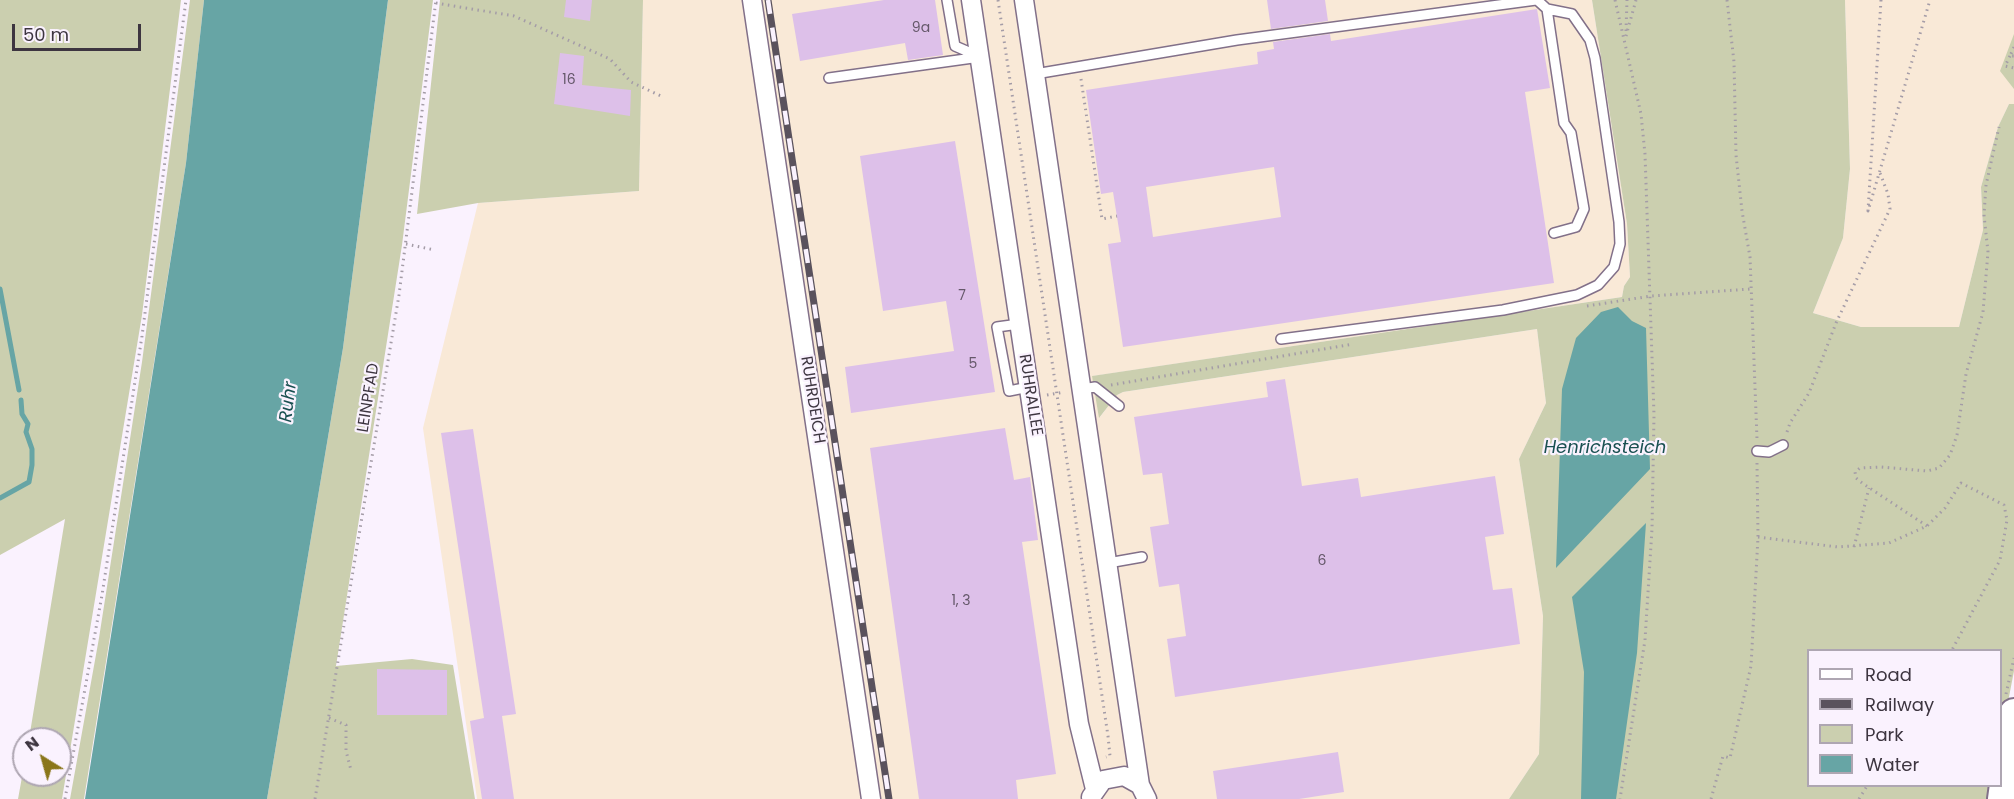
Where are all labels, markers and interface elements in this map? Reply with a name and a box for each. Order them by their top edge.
scale bar [15,12,144,50]
house number: 9a [912,20,930,36]
text: 50 m [23,22,69,47]
house number: 16 [562,72,576,88]
house number: 7 [958,288,966,304]
street label: RUHRALLEE [1014,353,1046,437]
street label: RUHRDEICH [796,355,828,445]
house number: 5 [969,356,977,372]
street label: LEINPFAD [354,362,384,434]
water label: Ruhr [276,380,302,424]
water label: Henrichsteich [1544,437,1666,459]
house number: 6 [1318,553,1326,569]
house number: 1, 3 [951,593,971,609]
legend [1807,649,2002,787]
text: Road [1865,662,1912,687]
text: Railway [1865,692,1934,717]
text: Park [1865,722,1904,747]
north arrow [12,727,72,787]
text: N [20,731,44,757]
text: Water [1865,752,1919,777]

